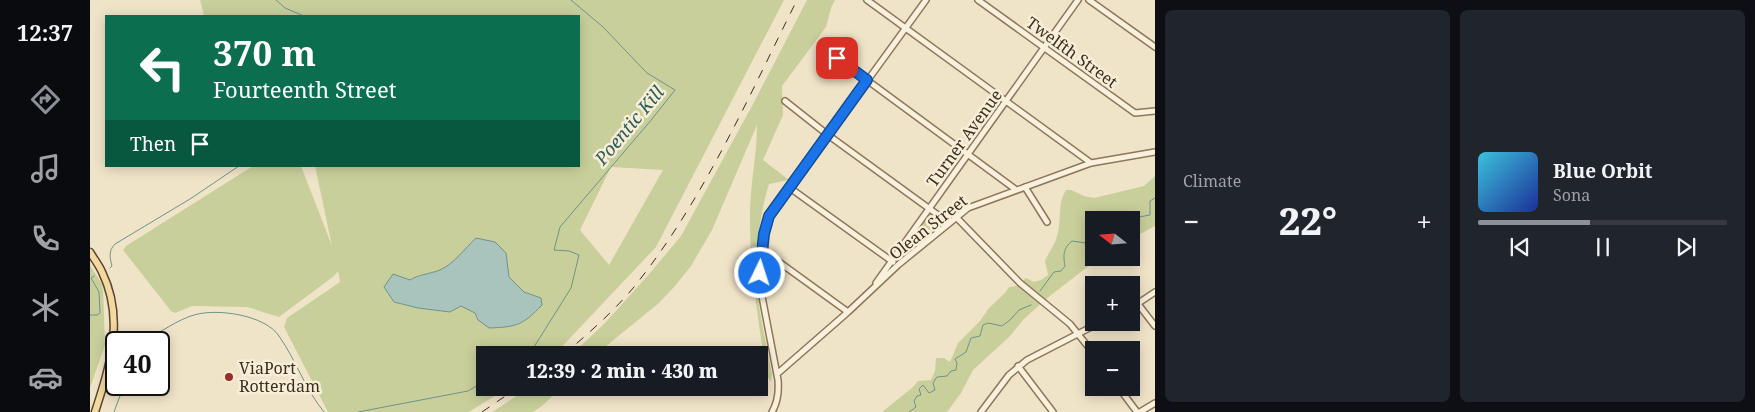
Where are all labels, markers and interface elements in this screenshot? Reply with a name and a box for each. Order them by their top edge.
street label: Twelfth Street [1022,11,1122,93]
text: 12:37 [17,17,73,47]
text: 370 m [213,29,316,76]
icon: left [130,35,195,100]
pin [816,37,858,79]
icon: arrive [823,44,851,72]
text: Fourteenth Street [213,74,396,104]
water label: Poentic Kill [588,80,669,170]
icon: directions [28,82,63,117]
street label: Turner Avenue [921,85,1007,191]
icon: arrive [186,130,214,158]
text: Then [130,131,176,157]
icon: music [28,151,63,186]
text: Blue Orbit [1553,158,1653,184]
text: Climate [1183,170,1241,192]
text: Sona [1553,184,1590,206]
street label: Olean Street [884,189,972,264]
text: 22° [1279,194,1337,246]
text: − [1183,202,1199,240]
text: + [1416,202,1432,240]
north arrow [1085,211,1140,266]
map controls [1085,211,1140,396]
icon: phone [28,221,63,256]
icon: previous [1506,233,1534,261]
icon: pause [1589,233,1617,261]
icon: next [1672,233,1700,261]
position arrow [733,246,785,298]
button: + [1085,276,1140,331]
icon: climate [28,290,63,325]
speed limit sign: 40 [105,331,170,396]
button: − [1085,341,1140,396]
place label: ViaPort Rotterdam [239,357,320,397]
text: 12:39 · 2 min · 430 m [526,358,718,384]
icon: car [28,360,63,395]
marker: ViaPort Rotterdam [223,371,235,383]

